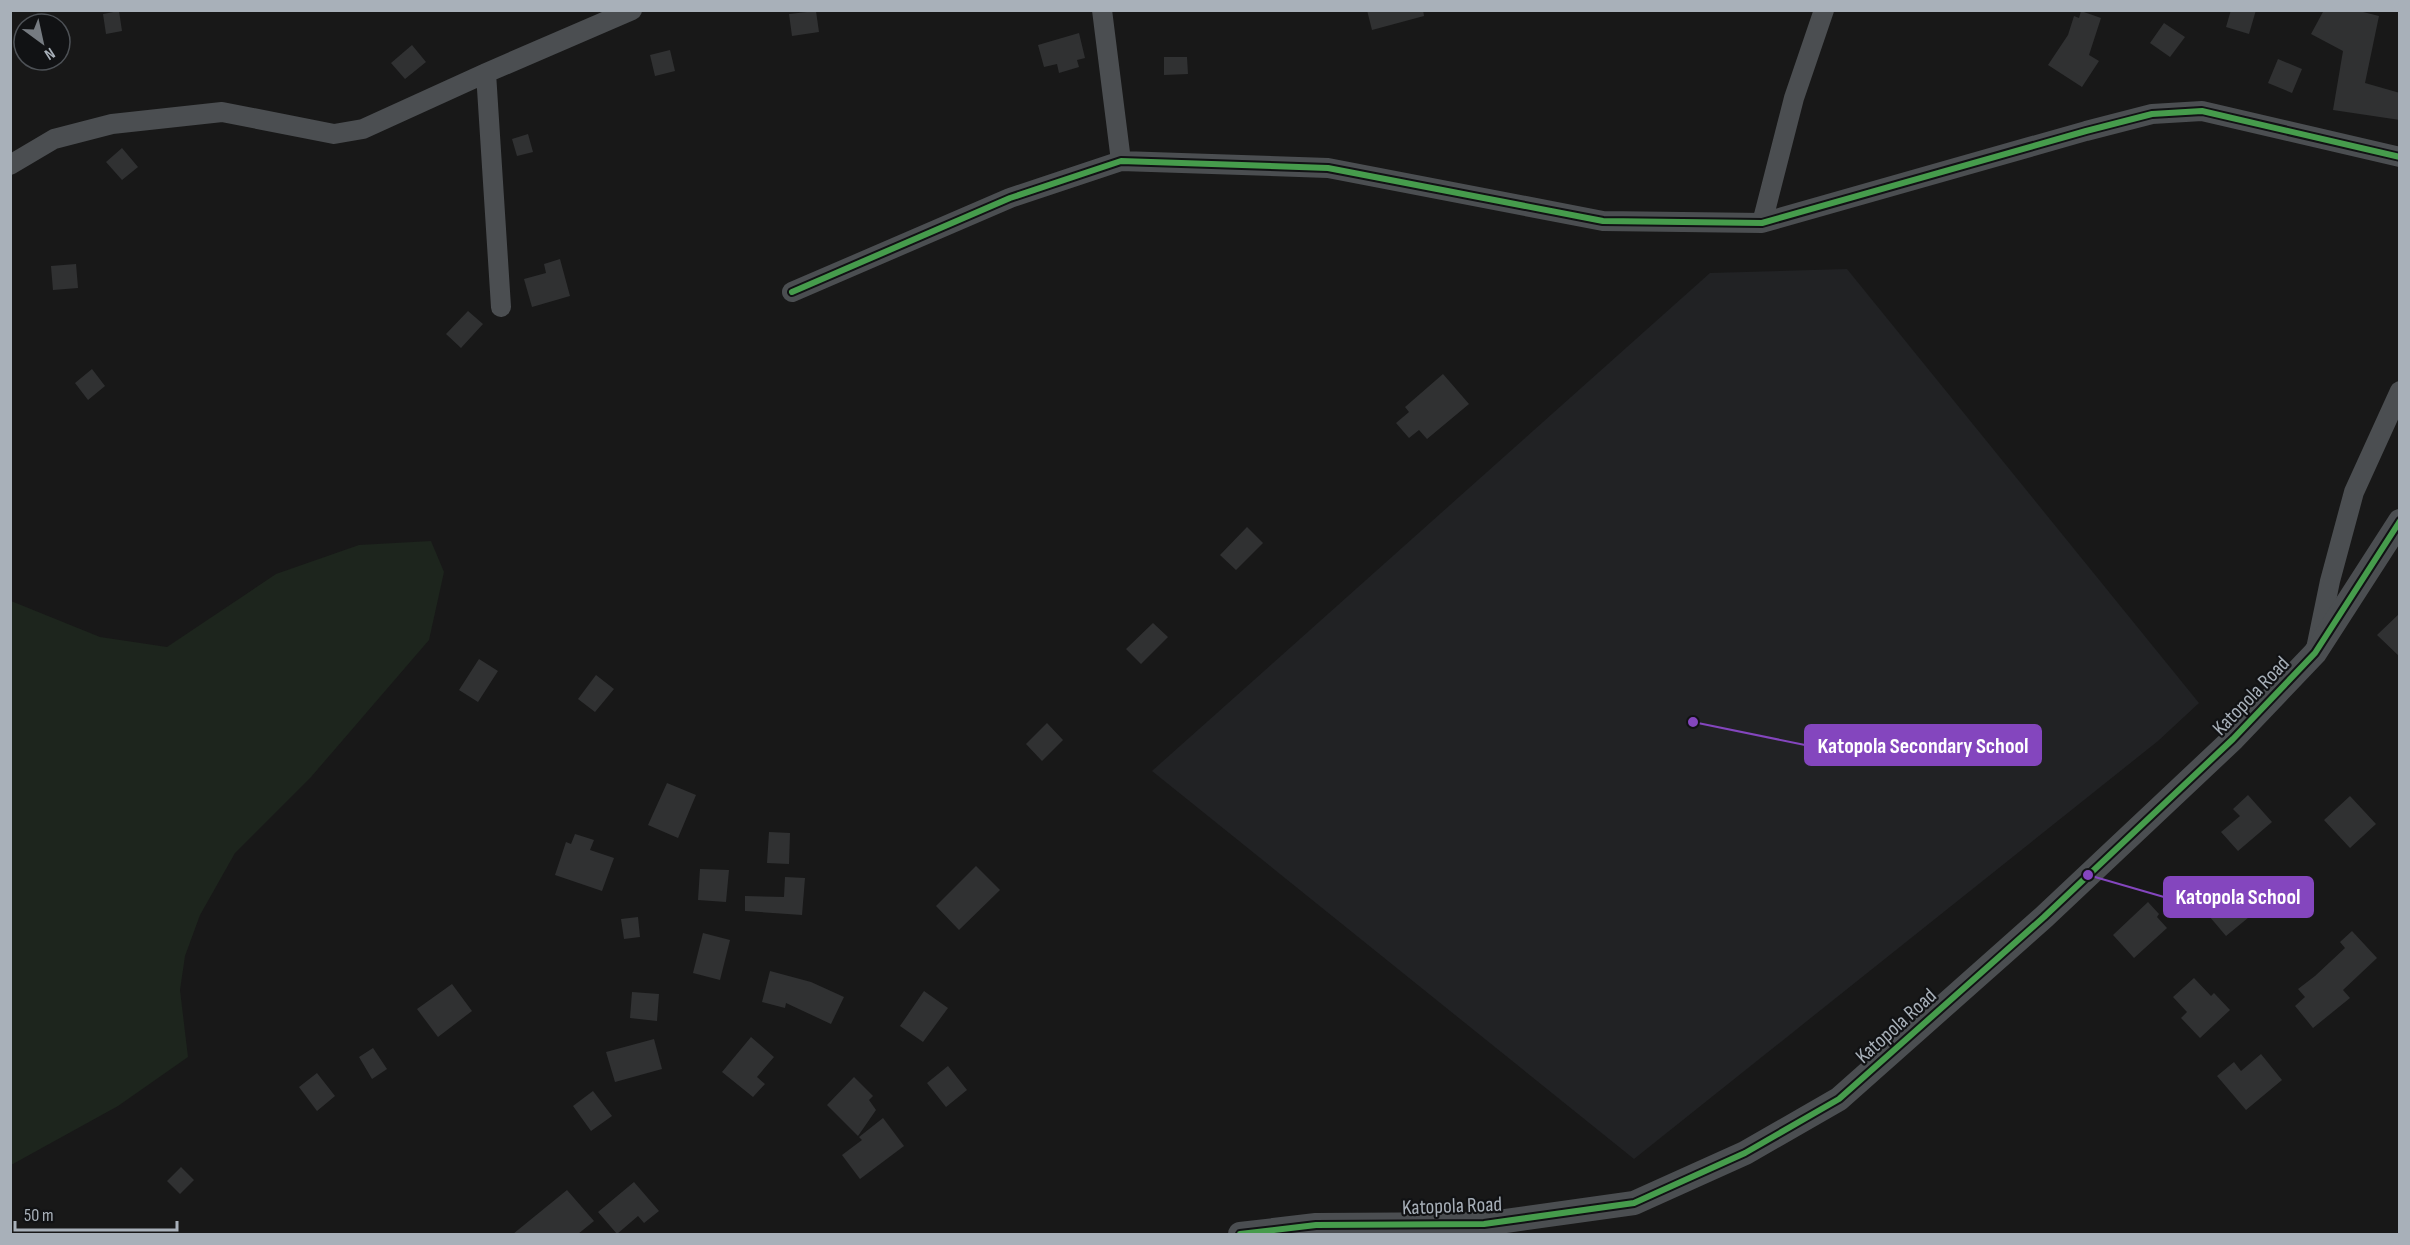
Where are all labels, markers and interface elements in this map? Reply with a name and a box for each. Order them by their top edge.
north arrow [12,12,72,72]
text: N [41,43,58,64]
street label: Katopola Road [2207,651,2295,741]
callout: Katopola Secondary School [1805,725,2041,765]
text: Katopola Secondary School [1817,733,2029,760]
callout: Katopola School [2164,877,2313,917]
text: Katopola School [2176,884,2301,911]
street label: Katopola Road [1850,983,1942,1069]
street label: Katopola Road [1402,1192,1502,1220]
scale bar [15,1194,177,1232]
text: 50 m [24,1205,54,1226]

